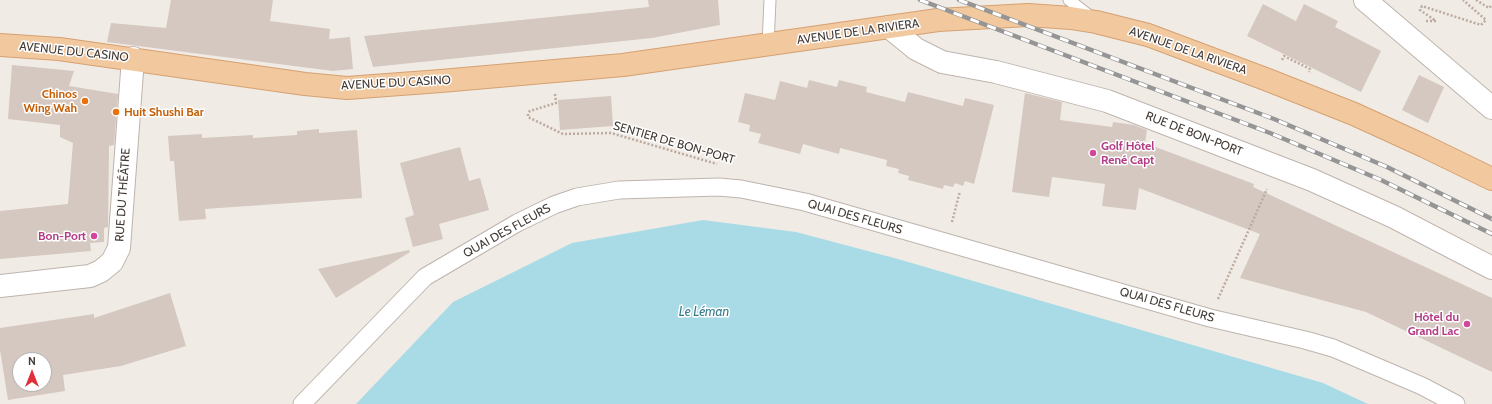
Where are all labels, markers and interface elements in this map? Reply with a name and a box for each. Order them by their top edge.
street label: AVENUE DE LA RIVIERA [796,16,920,48]
street label: AVENUE DE LA RIVIERA [1127,24,1249,78]
street label: AVENUE DU CASINO [19,39,129,65]
street label: AVENUE DU CASINO [341,73,451,93]
place label: Chinos Wing Wah [24,87,77,115]
marker: Chinos Wing Wah [80,96,90,106]
place label: Huit Shushi Bar [124,105,204,119]
marker: Huit Shushi Bar [111,107,121,117]
street label: RUE DE BON-PORT [1143,109,1245,159]
street label: SENTIER DE BON-PORT [612,119,736,167]
place label: Golf Hôtel René Capt [1101,139,1154,167]
street label: RUE DU THÉÂTRE [113,148,133,242]
marker: Golf Hôtel René Capt [1088,148,1098,158]
street label: QUAI DES FLEURS [806,197,904,237]
street label: QUAI DES FLEURS [461,201,553,261]
place label: Bon-Port [38,229,86,243]
marker: Bon-Port [89,231,99,241]
street label: QUAI DES FLEURS [1118,285,1216,325]
water label: Le Léman [679,304,729,320]
place label: Hôtel du Grand Lac [1408,310,1459,338]
marker: Hôtel du Grand Lac [1462,319,1472,329]
north arrow [12,352,52,392]
text: N [28,354,36,368]

